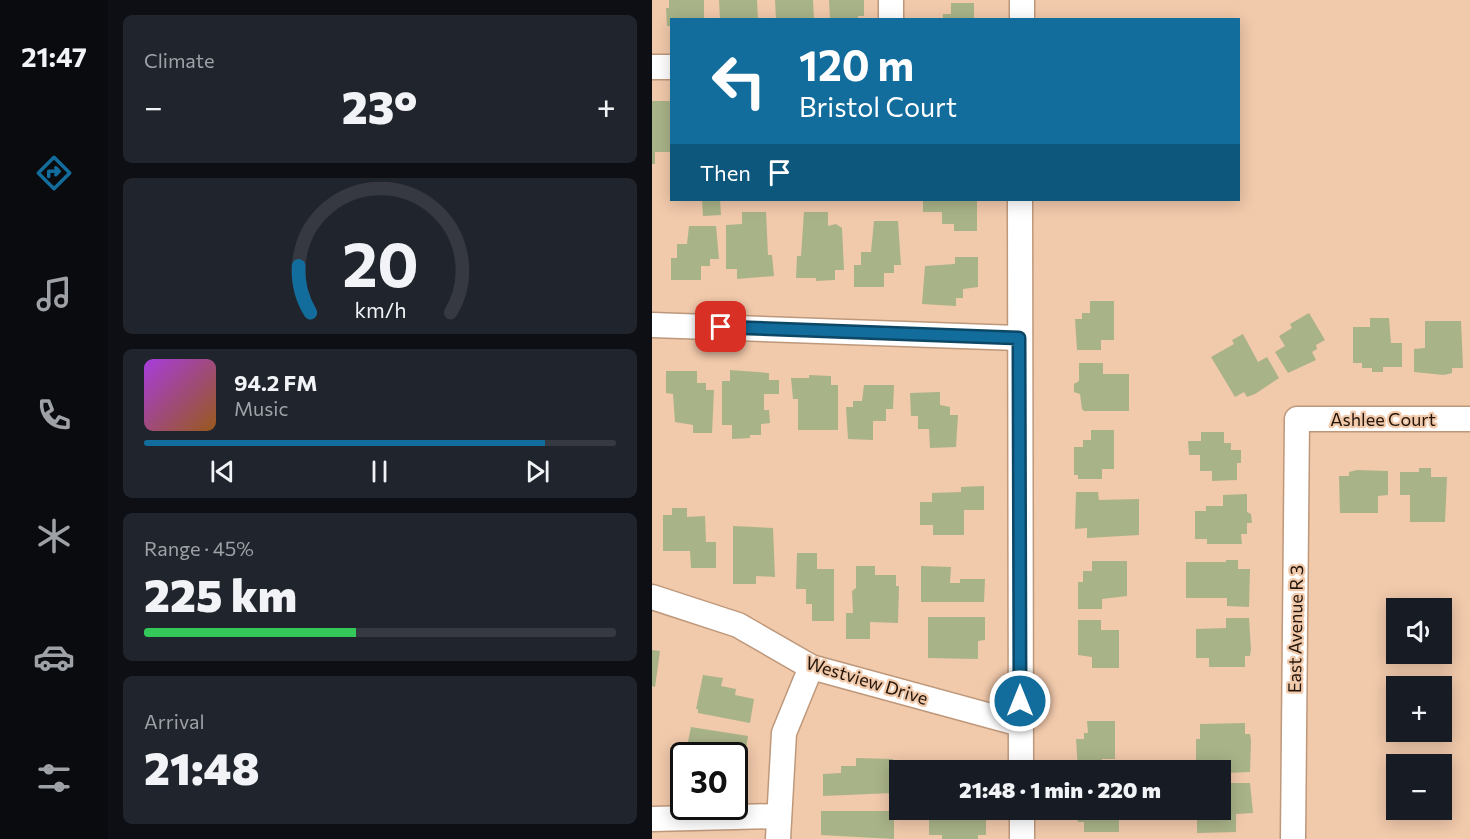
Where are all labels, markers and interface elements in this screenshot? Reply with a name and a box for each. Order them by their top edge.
text: 120 m [799,38,914,90]
text: 21:47 [21,40,87,73]
icon: left [700,42,778,120]
text: Climate [144,48,214,72]
text: 23° [342,78,418,133]
text: − [144,85,163,126]
text: + [597,85,616,126]
text: Bristol Court [799,90,957,123]
icon: directions [33,152,75,194]
icon: arrive [763,156,796,189]
text: Then [700,159,751,186]
text: 20 [342,224,418,300]
icon: music [33,273,75,315]
text: km/h [354,297,406,323]
pin [695,301,746,352]
icon: arrive [704,310,737,343]
text: 94.2 FM [234,369,317,396]
icon: phone [33,394,75,436]
text: Music [234,396,288,420]
street label: Ashlee Court [1330,408,1436,430]
icon: previous [206,455,239,488]
icon: pause [363,455,396,488]
icon: next [521,455,554,488]
icon: climate [33,515,75,557]
text: Range · 45% [144,536,254,560]
street label: East Avenue R 3 [1283,565,1307,693]
text: 225 km [144,566,297,621]
map controls [1386,598,1452,820]
button: sound [1386,598,1452,664]
icon: car [33,636,75,678]
street label: Westview Drive [803,651,931,709]
position arrow [988,669,1052,733]
button: + [1386,676,1452,742]
text: Arrival [144,709,205,733]
text: 21:48 [144,739,260,794]
speed limit sign: 30 [670,742,748,820]
button: − [1386,754,1452,820]
icon: filters [33,757,75,799]
text: 21:48 · 1 min · 220 m [959,776,1161,803]

